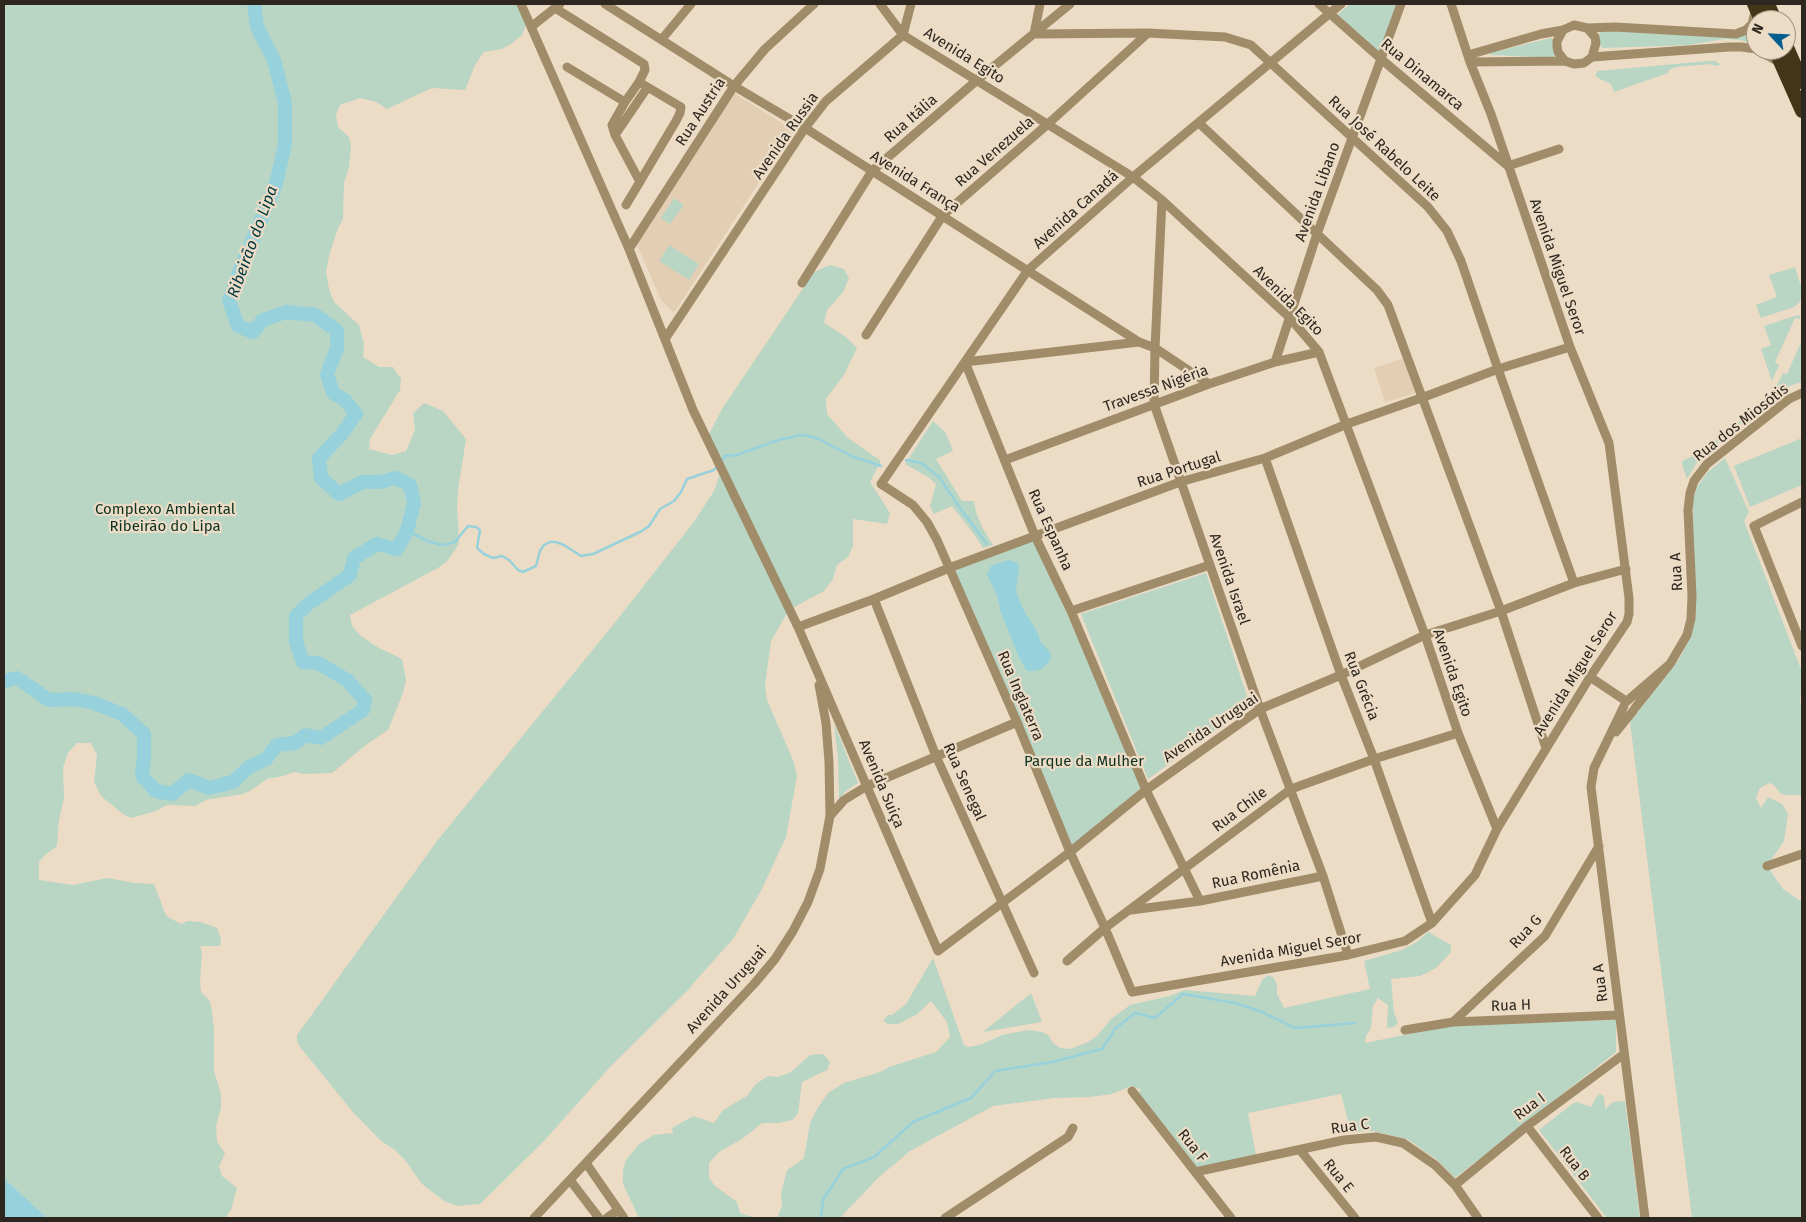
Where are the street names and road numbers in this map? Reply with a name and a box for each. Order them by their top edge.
street label: Avenida Egito [920,24,1008,88]
street label: Rua Dinamarca [1377,35,1467,115]
street label: Rua Austria [672,74,730,150]
street label: Avenida Russia [749,89,823,183]
street label: Rua Itália [881,91,941,147]
street label: Rua José Rabelo Leite [1324,92,1444,206]
street label: Rua Venezuela [952,113,1038,191]
street label: Avenida Libano [1292,140,1344,244]
street label: Avenida França [867,147,963,217]
street label: Avenida Canadá [1030,167,1122,253]
street label: Avenida Miguel Seror [1525,196,1589,338]
street label: Avenida Egito [1249,262,1327,340]
street label: Travessa Nigéria [1101,362,1211,416]
street label: Rua dos Miosótis [1690,380,1792,466]
street label: Rua Portugal [1135,448,1223,492]
street label: Rua Espanha [1024,486,1076,574]
street label: Avenida Israel [1205,531,1253,627]
street label: Rua A [1667,552,1687,592]
street label: Avenida Miguel Seror [1530,608,1622,740]
street label: Avenida Egito [1429,627,1475,719]
street label: Rua Inglaterra [993,648,1047,744]
street label: Rua Grécia [1340,649,1382,723]
street label: Avenida Uruguai [1160,689,1262,767]
street label: Avenida Suiça [854,737,908,831]
street label: Rua Senegal [939,740,989,824]
street label: Rua Chile [1209,784,1271,836]
street label: Rua Romênia [1210,857,1302,893]
street label: Rua G [1506,911,1546,953]
street label: Avenida Miguel Seror [1219,929,1363,971]
street label: Avenida Uruguai [683,943,771,1037]
street label: Rua A [1590,963,1612,1003]
street label: Rua H [1491,996,1531,1016]
street label: Rua I [1511,1089,1549,1125]
street label: Rua C [1330,1115,1370,1139]
street label: Rua F [1173,1126,1211,1166]
street label: Rua B [1555,1143,1593,1185]
street label: Rua E [1319,1156,1357,1196]

